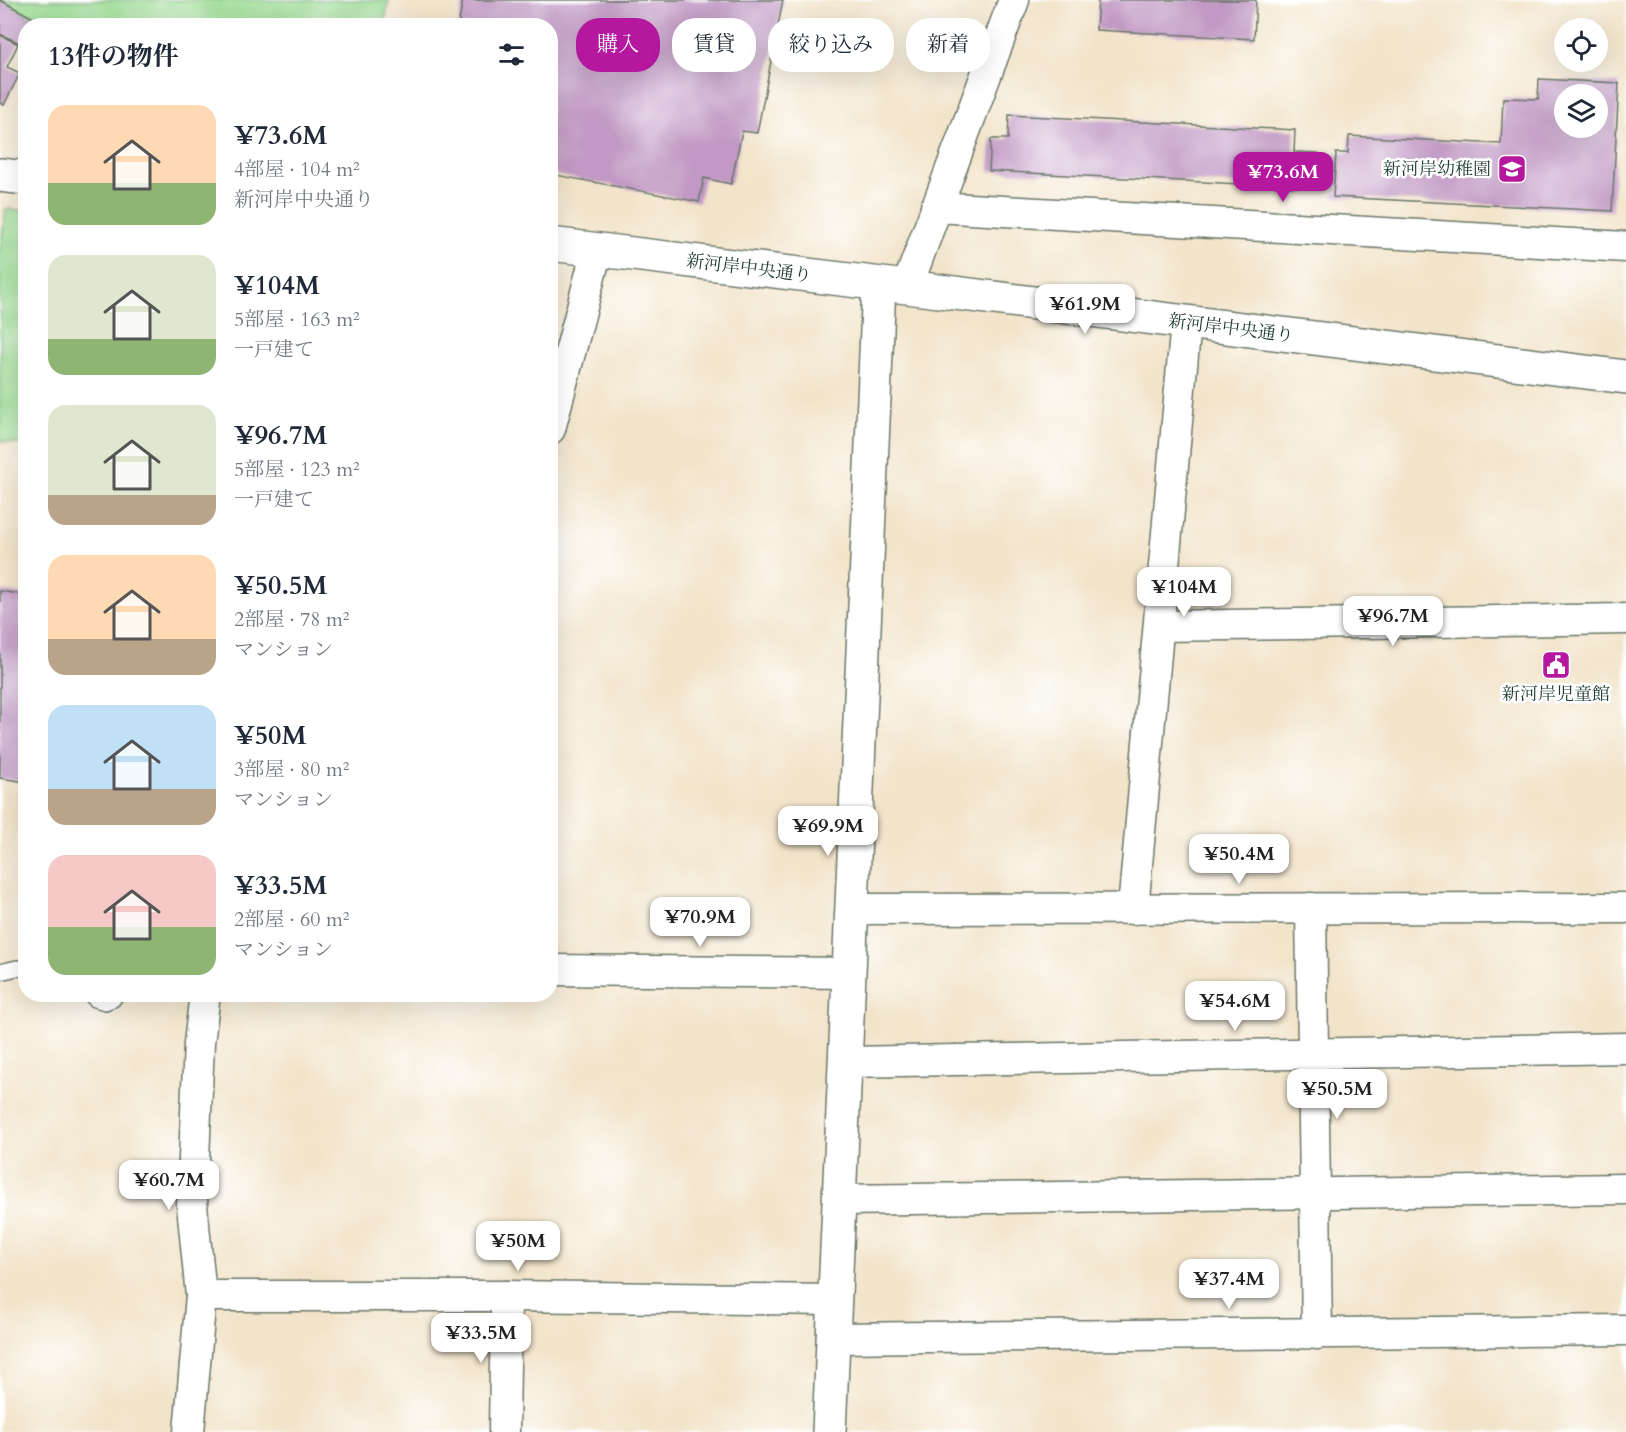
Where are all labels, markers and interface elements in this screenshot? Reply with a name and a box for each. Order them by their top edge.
chip: 購入 [576,18,660,72]
chip: 賃貸 [672,18,756,72]
chip: 絞り込み [768,18,894,72]
chip: 新着 [906,18,990,72]
map controls [1554,18,1608,138]
button: locate [1554,18,1608,72]
icon: filters [495,38,528,71]
text: 13件の物件 [48,39,179,74]
button: layers [1554,84,1608,138]
text: ¥73.6M [234,118,327,153]
icon: home [96,129,168,201]
pin: ¥73.6M [1234,152,1332,203]
school or university icon: 新河岸幼稚園 [1496,153,1528,185]
text: 4部屋 · 104 m² [234,156,360,183]
place label: 新河岸幼稚園 [1383,157,1491,182]
text: ¥73.6M [1247,158,1319,185]
text: 新河岸中央通り [234,186,374,213]
street label: 新河岸中央通り [685,248,813,289]
text: ¥104M [234,268,320,303]
icon: home [96,279,168,351]
pin: ¥61.9M [1036,284,1134,335]
text: ¥61.9M [1049,290,1121,317]
text: 5部屋 · 163 m² [234,306,360,333]
street label: 新河岸中央通り [1167,308,1295,349]
text: 一戸建て [234,336,314,363]
text: ¥96.7M [234,418,327,453]
icon: home [96,429,168,501]
text: 5部屋 · 123 m² [234,456,360,483]
text: 一戸建て [234,486,314,513]
pin: ¥104M [1142,567,1226,618]
text: ¥50.5M [234,568,327,603]
text: ¥104M [1151,573,1217,600]
icon: home [96,579,168,651]
pin: ¥96.7M [1344,596,1442,647]
text: ¥96.7M [1357,602,1429,629]
text: 2部屋 · 78 m² [234,606,350,633]
text: マンション [234,636,333,663]
public building icon: 新河岸児童館 [1540,649,1572,681]
place label: 新河岸児童館 [1502,682,1610,707]
text: ¥50M [234,718,307,753]
icon: home [96,729,168,801]
text: 3部屋 · 80 m² [234,756,350,783]
text: マンション [234,786,333,813]
pin: ¥69.9M [779,806,877,857]
text: ¥69.9M [792,812,864,839]
pin: ¥50.4M [1190,834,1288,885]
text: ¥50.4M [1203,840,1275,867]
text: ¥33.5M [234,868,327,903]
icon: home [96,879,168,951]
pin: ¥70.9M [651,897,749,948]
text: ¥70.9M [664,903,736,930]
text: 2部屋 · 60 m² [234,906,350,933]
text: マンション [234,936,333,963]
pin: ¥54.6M [1186,981,1284,1032]
text: ¥54.6M [1199,987,1271,1014]
pin: ¥50.5M [1288,1069,1386,1120]
text: ¥50.5M [1301,1075,1373,1102]
pin: ¥60.7M [120,1160,218,1211]
text: ¥60.7M [133,1166,205,1193]
pin: ¥50M [482,1221,554,1272]
text: ¥50M [490,1227,546,1254]
pin: ¥37.4M [1180,1259,1278,1310]
text: ¥37.4M [1193,1265,1265,1292]
pin: ¥33.5M [432,1313,530,1364]
text: ¥33.5M [445,1319,517,1346]

